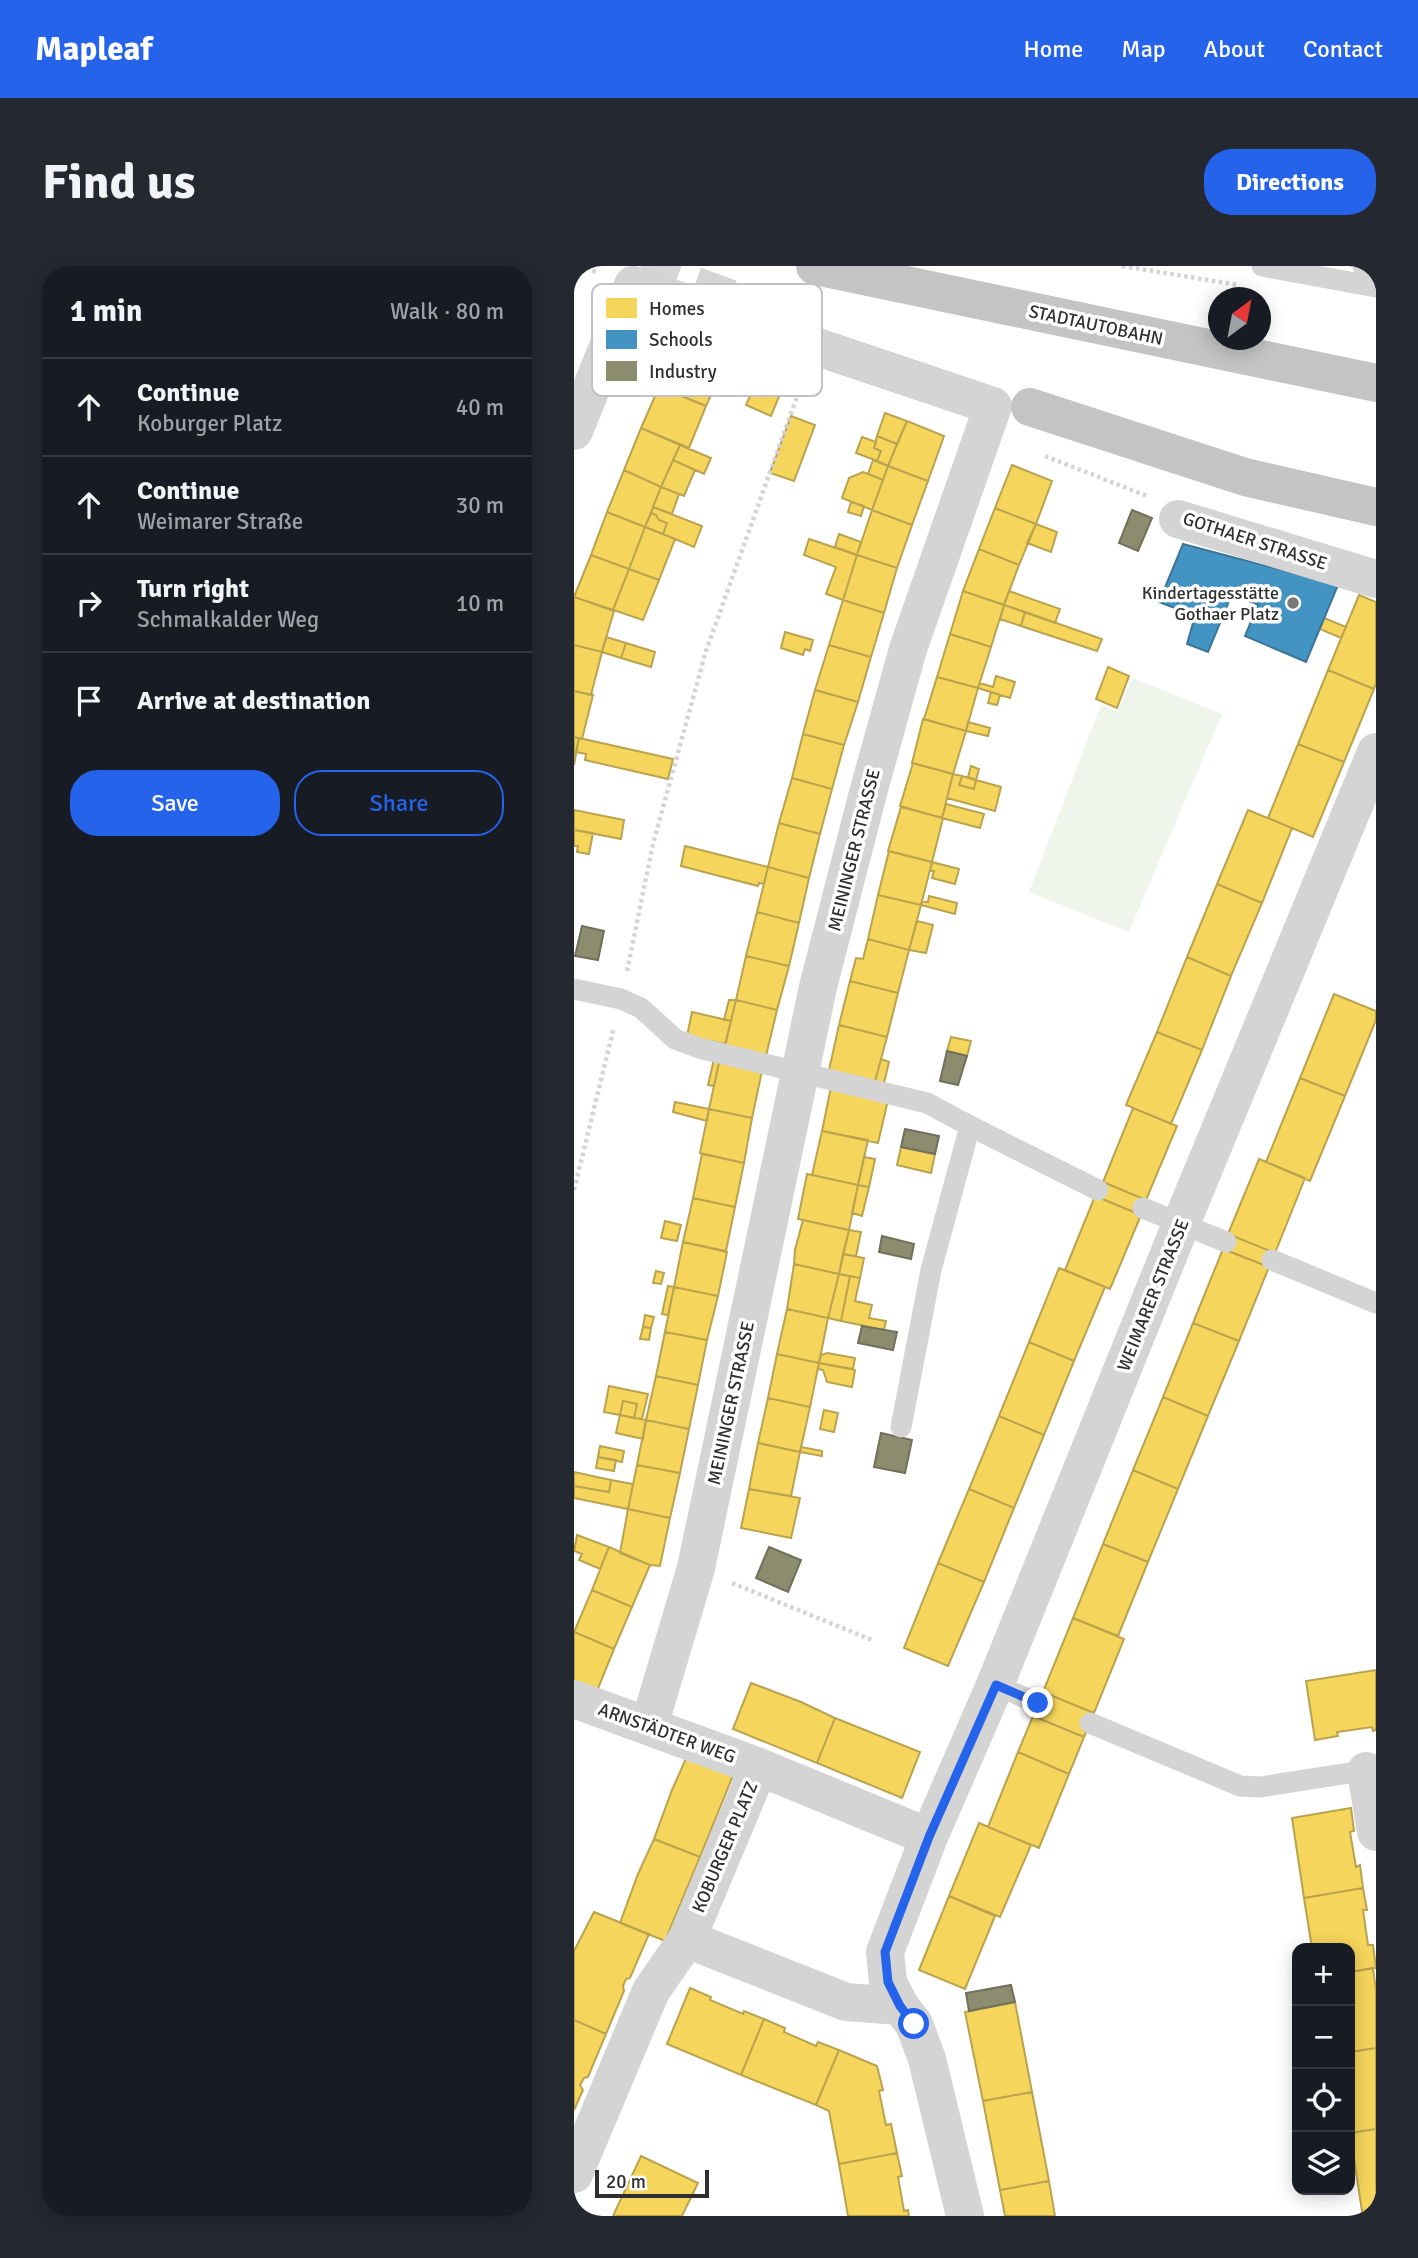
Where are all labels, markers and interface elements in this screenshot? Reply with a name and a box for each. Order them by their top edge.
text: Mapleaf [35,29,152,70]
text: Home [1023,34,1083,64]
text: Map [1121,34,1166,64]
text: About [1204,34,1265,64]
text: Contact [1303,34,1383,64]
button: Directions [1204,149,1376,215]
text: Find us [42,152,195,212]
legend [592,284,822,396]
north arrow [1208,287,1271,350]
text: 1 min [70,293,142,330]
text: Walk · 80 m [390,297,504,326]
text: Homes [649,297,705,321]
street label: STADTAUTOBAHN [1027,300,1165,350]
text: Schools [649,328,713,352]
text: Industry [649,360,717,384]
text: Continue [137,377,239,409]
icon: ahead [70,388,108,426]
text: 40 m [456,393,504,422]
text: Koburger Platz [137,409,282,438]
text: Continue [137,475,239,507]
icon: ahead [70,486,108,524]
text: 30 m [456,491,504,520]
text: Weimarer Straße [137,507,303,536]
street label: GOTHAER STRASSE [1180,507,1330,575]
text: Turn right [137,573,249,605]
place label: Kindertagesstätte Gothaer Platz [1142,582,1279,625]
icon: right [70,584,108,622]
text: 10 m [456,589,504,618]
marker: Kindertagesstätte Gothaer Platz [1285,595,1301,611]
text: Schmalkalder Weg [137,605,319,634]
icon: arrive [70,682,108,720]
text: Arrive at destination [137,685,370,717]
street label: MEININGER STRASSE [823,766,885,934]
button: Save [70,770,280,836]
button: Share [294,770,504,836]
street label: WEIMARER STRASSE [1112,1216,1194,1374]
street label: MEININGER STRASSE [703,1319,759,1487]
route end [1022,1687,1053,1718]
street label: ARNSTÄDTER WEG [595,1698,739,1768]
street label: KOBURGER PLATZ [687,1778,763,1916]
map controls [1292,1943,1355,2195]
button: + [1292,1943,1355,2006]
button: − [1292,2006,1355,2069]
route start [898,2008,929,2039]
button: locate [1292,2069,1355,2132]
button: layers [1292,2132,1355,2195]
scale bar [595,2167,709,2199]
text: 20 m [606,2170,646,2194]

